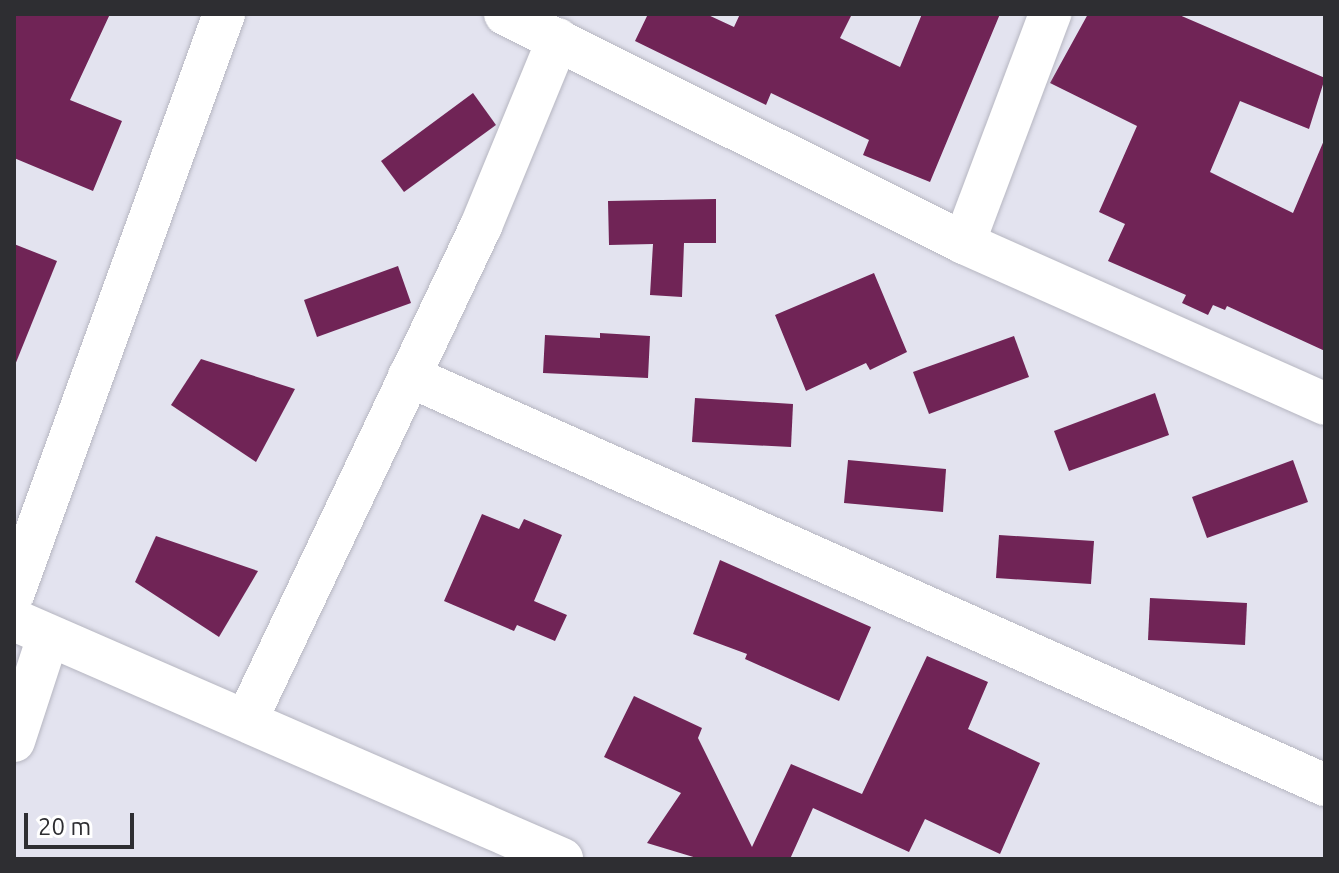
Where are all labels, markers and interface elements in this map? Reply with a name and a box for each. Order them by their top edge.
scale bar [28,797,138,847]
text: 20 m [38,813,91,840]

